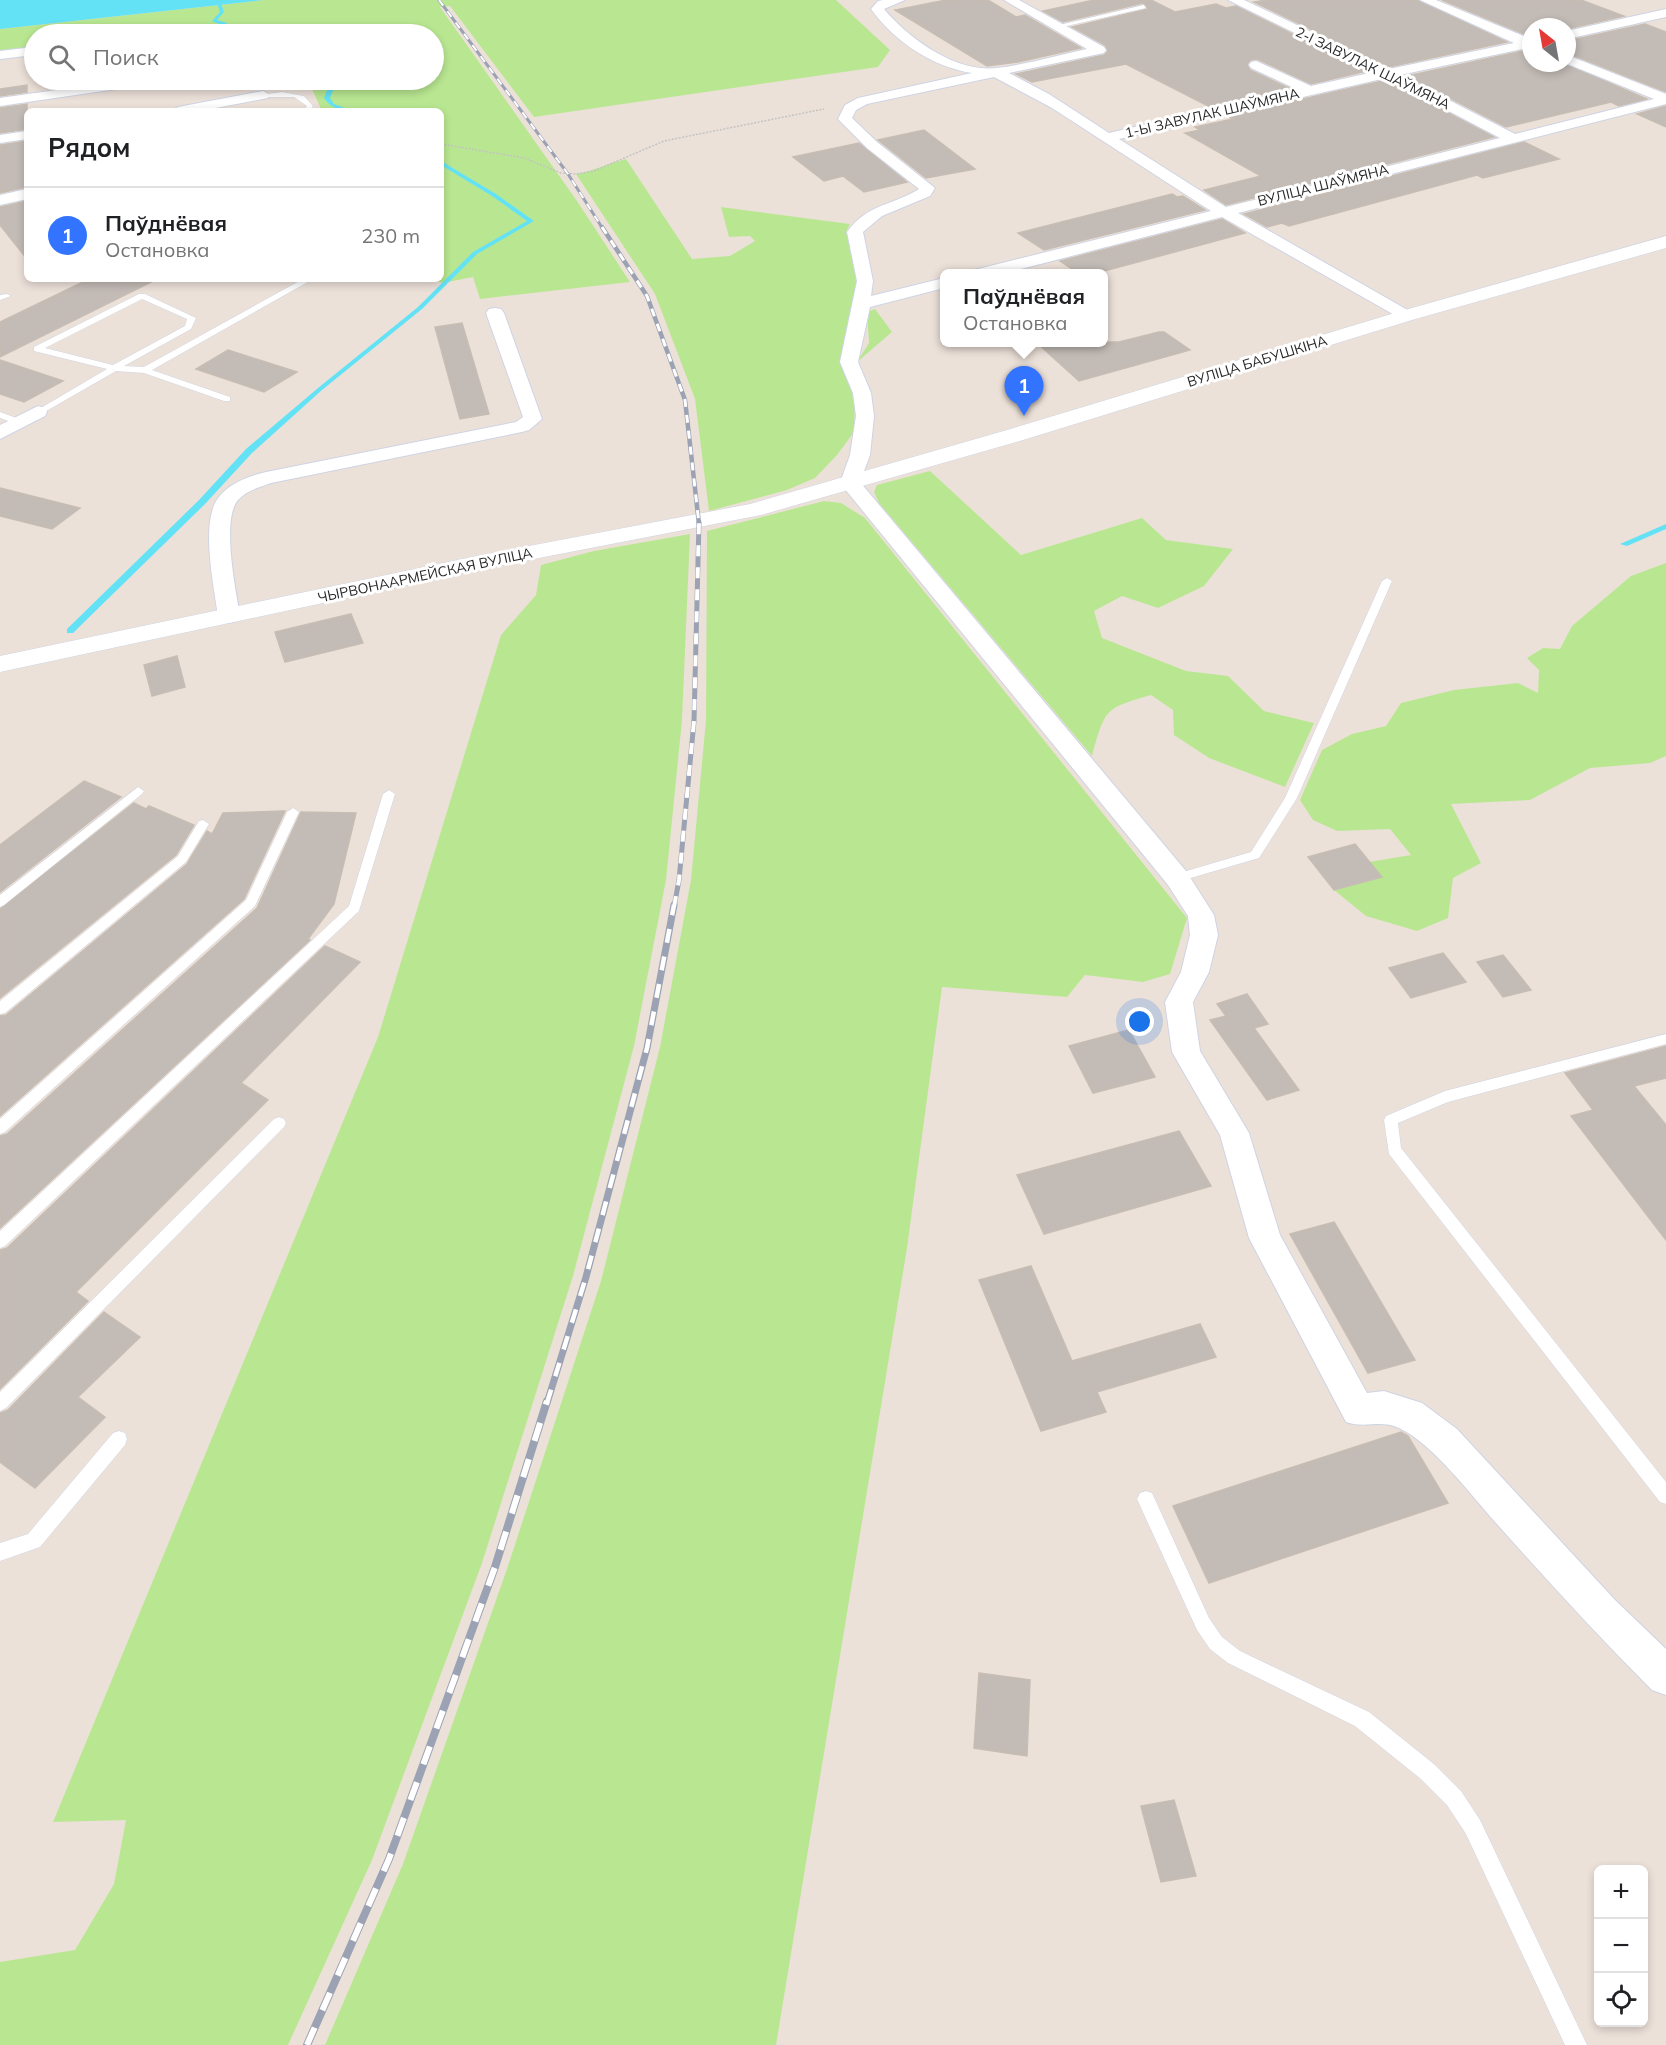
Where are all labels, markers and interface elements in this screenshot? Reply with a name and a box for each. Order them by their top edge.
north arrow [1522,18,1576,72]
street label: 2-І ЗАВУЛАК ШАЎМЯНА [1293,23,1454,114]
search box [24,24,444,90]
icon: search [45,41,78,74]
text: Поиск [93,43,159,71]
street label: 1-Ы ЗАВУЛАК ШАЎМЯНА [1123,84,1302,142]
text: Рядом [48,131,131,164]
street label: ВУЛІЦА ШАЎМЯНА [1256,160,1391,210]
text: Паўднёвая [105,209,227,237]
text: 1 [62,223,74,248]
text: 230 m [361,223,420,248]
text: Остановка [105,237,210,262]
popup [940,269,1108,347]
text: Паўднёвая [963,282,1085,310]
text: Остановка [963,310,1068,335]
street label: ВУЛІЦА БАБУШКІНА [1185,331,1330,391]
pin: 1 [1004,366,1044,416]
street label: ЧЫРВОНААРМЕЙСКАЯ ВУЛІЦА [316,543,535,607]
your location [1125,1007,1154,1036]
map controls [1594,1865,1648,2027]
button: + [1594,1865,1648,1919]
button: − [1594,1919,1648,1973]
button: locate [1594,1973,1648,2027]

